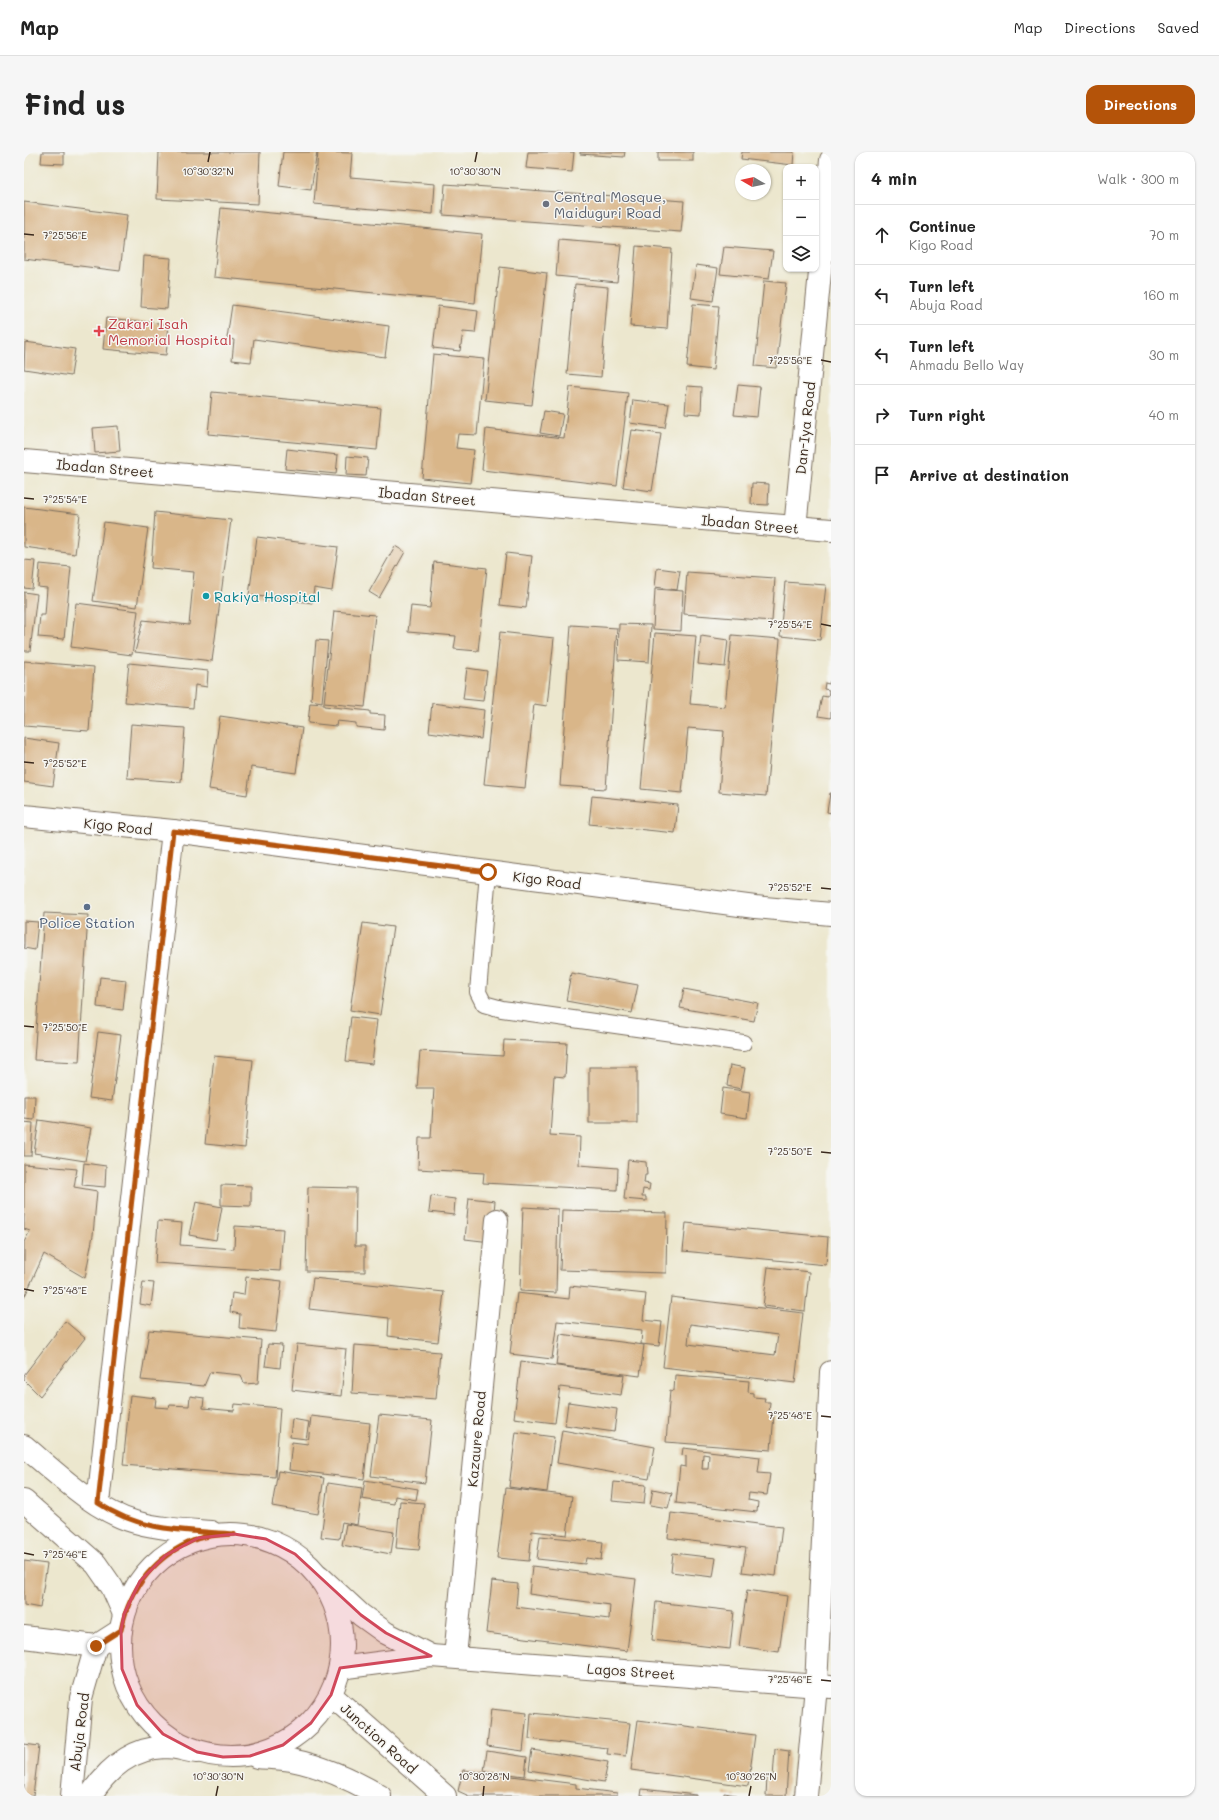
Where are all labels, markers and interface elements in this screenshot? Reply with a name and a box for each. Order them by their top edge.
text: Map [20,15,59,40]
text: Map [1014,18,1042,37]
text: Directions [1064,18,1135,37]
text: Saved [1157,18,1199,37]
button: Directions [1086,85,1195,124]
text: Find us [24,86,125,122]
text: 10°30'32"N [182,164,234,178]
text: 10°30'30"N [449,164,501,178]
north arrow [735,164,771,200]
map controls [783,164,819,272]
button: + [783,164,819,200]
text: 4 min [871,167,917,189]
text: Walk · 300 m [1097,170,1179,187]
place label: Central Mosque, Maiduguri Road [554,187,666,222]
marker: Central Mosque, Maiduguri Road [541,199,551,209]
button: − [783,200,819,236]
text: Continue [909,216,976,236]
icon: ahead [871,224,893,246]
text: 70 m [1149,226,1179,243]
text: 7°25'56"E [43,228,87,242]
button: layers [783,236,819,272]
text: Kigo Road [909,236,973,253]
text: Turn left [909,276,974,296]
icon: left [871,284,893,306]
text: 160 m [1143,286,1179,303]
text: Abuja Road [909,296,982,313]
place label: Zakari Isah Memorial Hospital [108,314,232,349]
marker: Zakari Isah Memorial Hospital [93,325,105,337]
text: Turn left [909,336,974,356]
icon: left [871,344,893,366]
text: 30 m [1149,346,1179,363]
text: 7°25'56"E [768,353,812,367]
text: Ahmadu Bello Way [909,356,1024,373]
street label: Dan-Iya Road [791,380,819,476]
icon: right [871,404,893,426]
text: Turn right [909,405,986,425]
text: 40 m [1149,406,1179,423]
street label: Ibadan Street [55,454,155,482]
icon: arrive [871,464,893,486]
text: Arrive at destination [909,465,1069,485]
street label: Ibadan Street [377,482,477,510]
text: 7°25'54"E [43,492,87,506]
street label: Ibadan Street [700,510,800,538]
place label: Rakiya Hospital [214,587,320,606]
marker: Rakiya Hospital [201,591,211,601]
text: 7°25'54"E [768,617,812,631]
text: 7°25'52"E [43,756,87,770]
street label: Kigo Road [83,813,153,839]
route start [479,863,497,881]
street label: Kigo Road [512,866,582,894]
text: 7°25'52"E [768,880,812,894]
marker: Police Station [82,902,92,912]
place label: Police Station [39,913,135,932]
text: 7°25'50"E [43,1020,87,1034]
text: 7°25'50"E [768,1144,812,1158]
text: 7°25'48"E [43,1283,87,1297]
street label: Kazaure Road [462,1390,490,1488]
text: 7°25'48"E [768,1408,812,1422]
text: 7°25'46"E [43,1547,87,1561]
route end [87,1637,105,1655]
street label: Lagos Street [586,1658,676,1684]
text: 7°25'46"E [768,1672,812,1686]
street label: Abuja Road [65,1691,93,1772]
street label: Junction Road [337,1698,422,1778]
text: 10°30'30"N [192,1769,244,1783]
text: 10°30'28"N [458,1769,510,1783]
text: 10°30'26"N [725,1769,777,1783]

